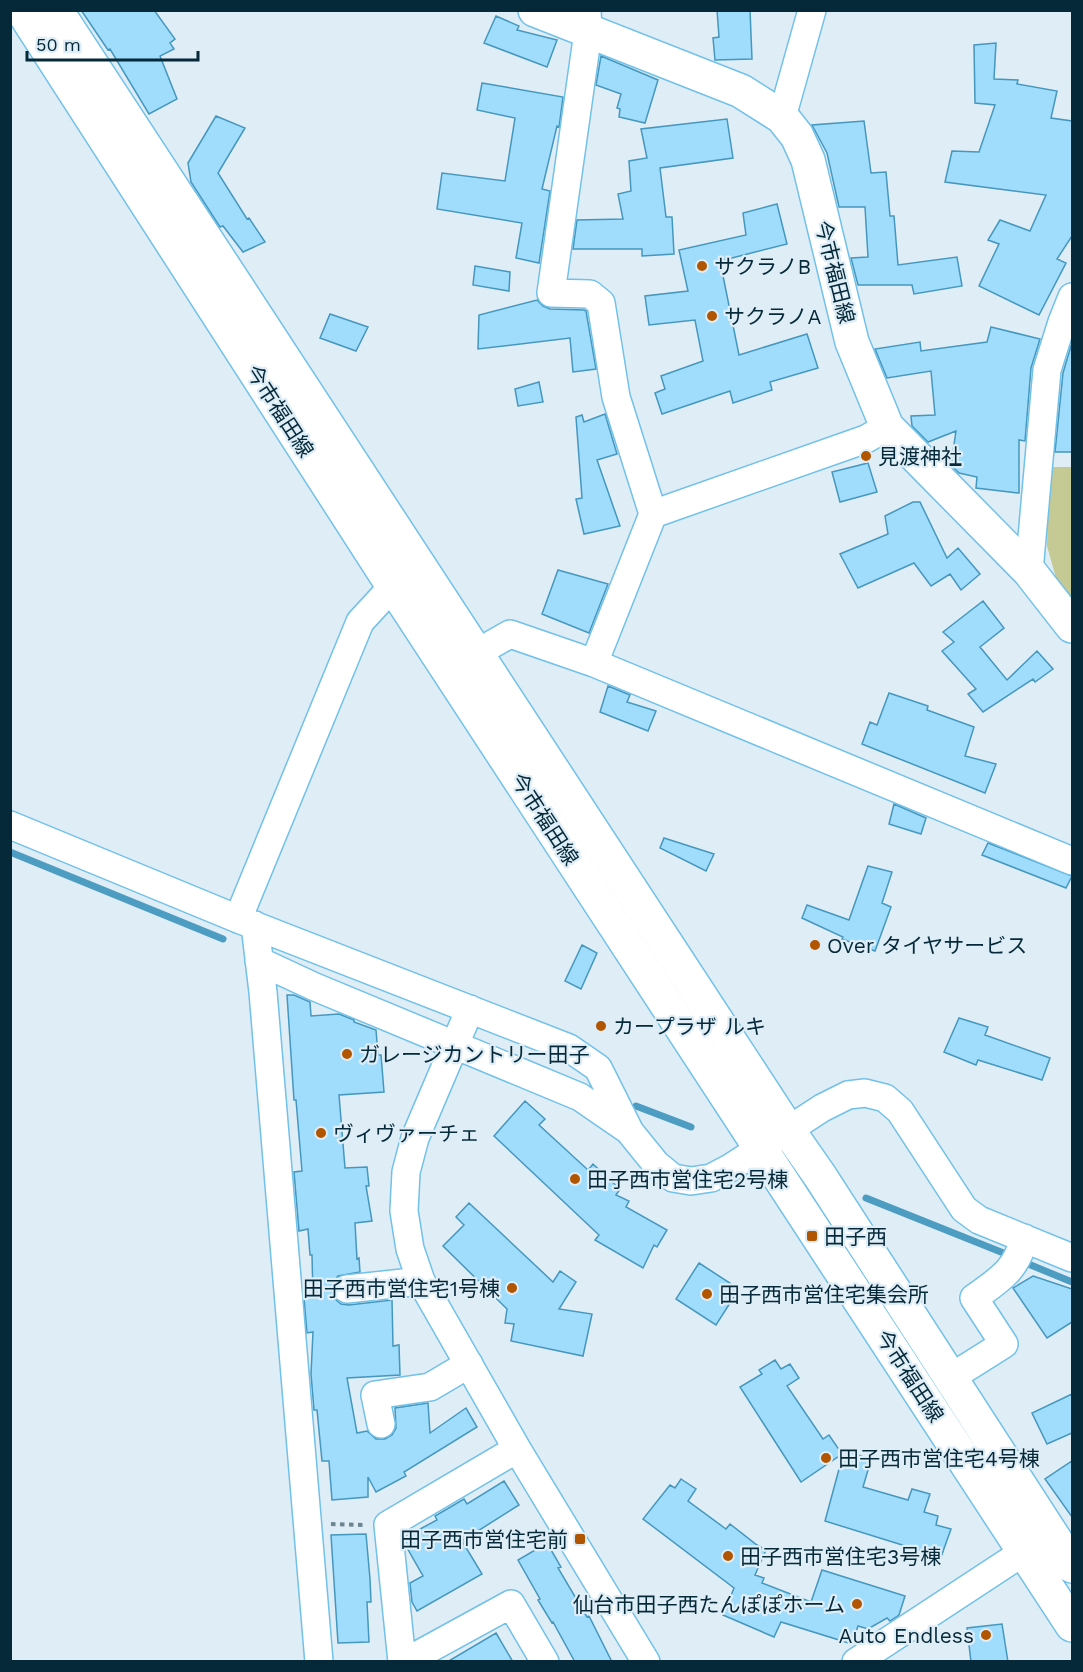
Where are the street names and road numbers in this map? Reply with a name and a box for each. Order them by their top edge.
street label: 今市福田線 [810,218,860,326]
street label: 今市福田線 [241,360,319,462]
street label: 今市福田線 [506,768,584,870]
street label: 今市福田線 [871,1325,949,1427]

